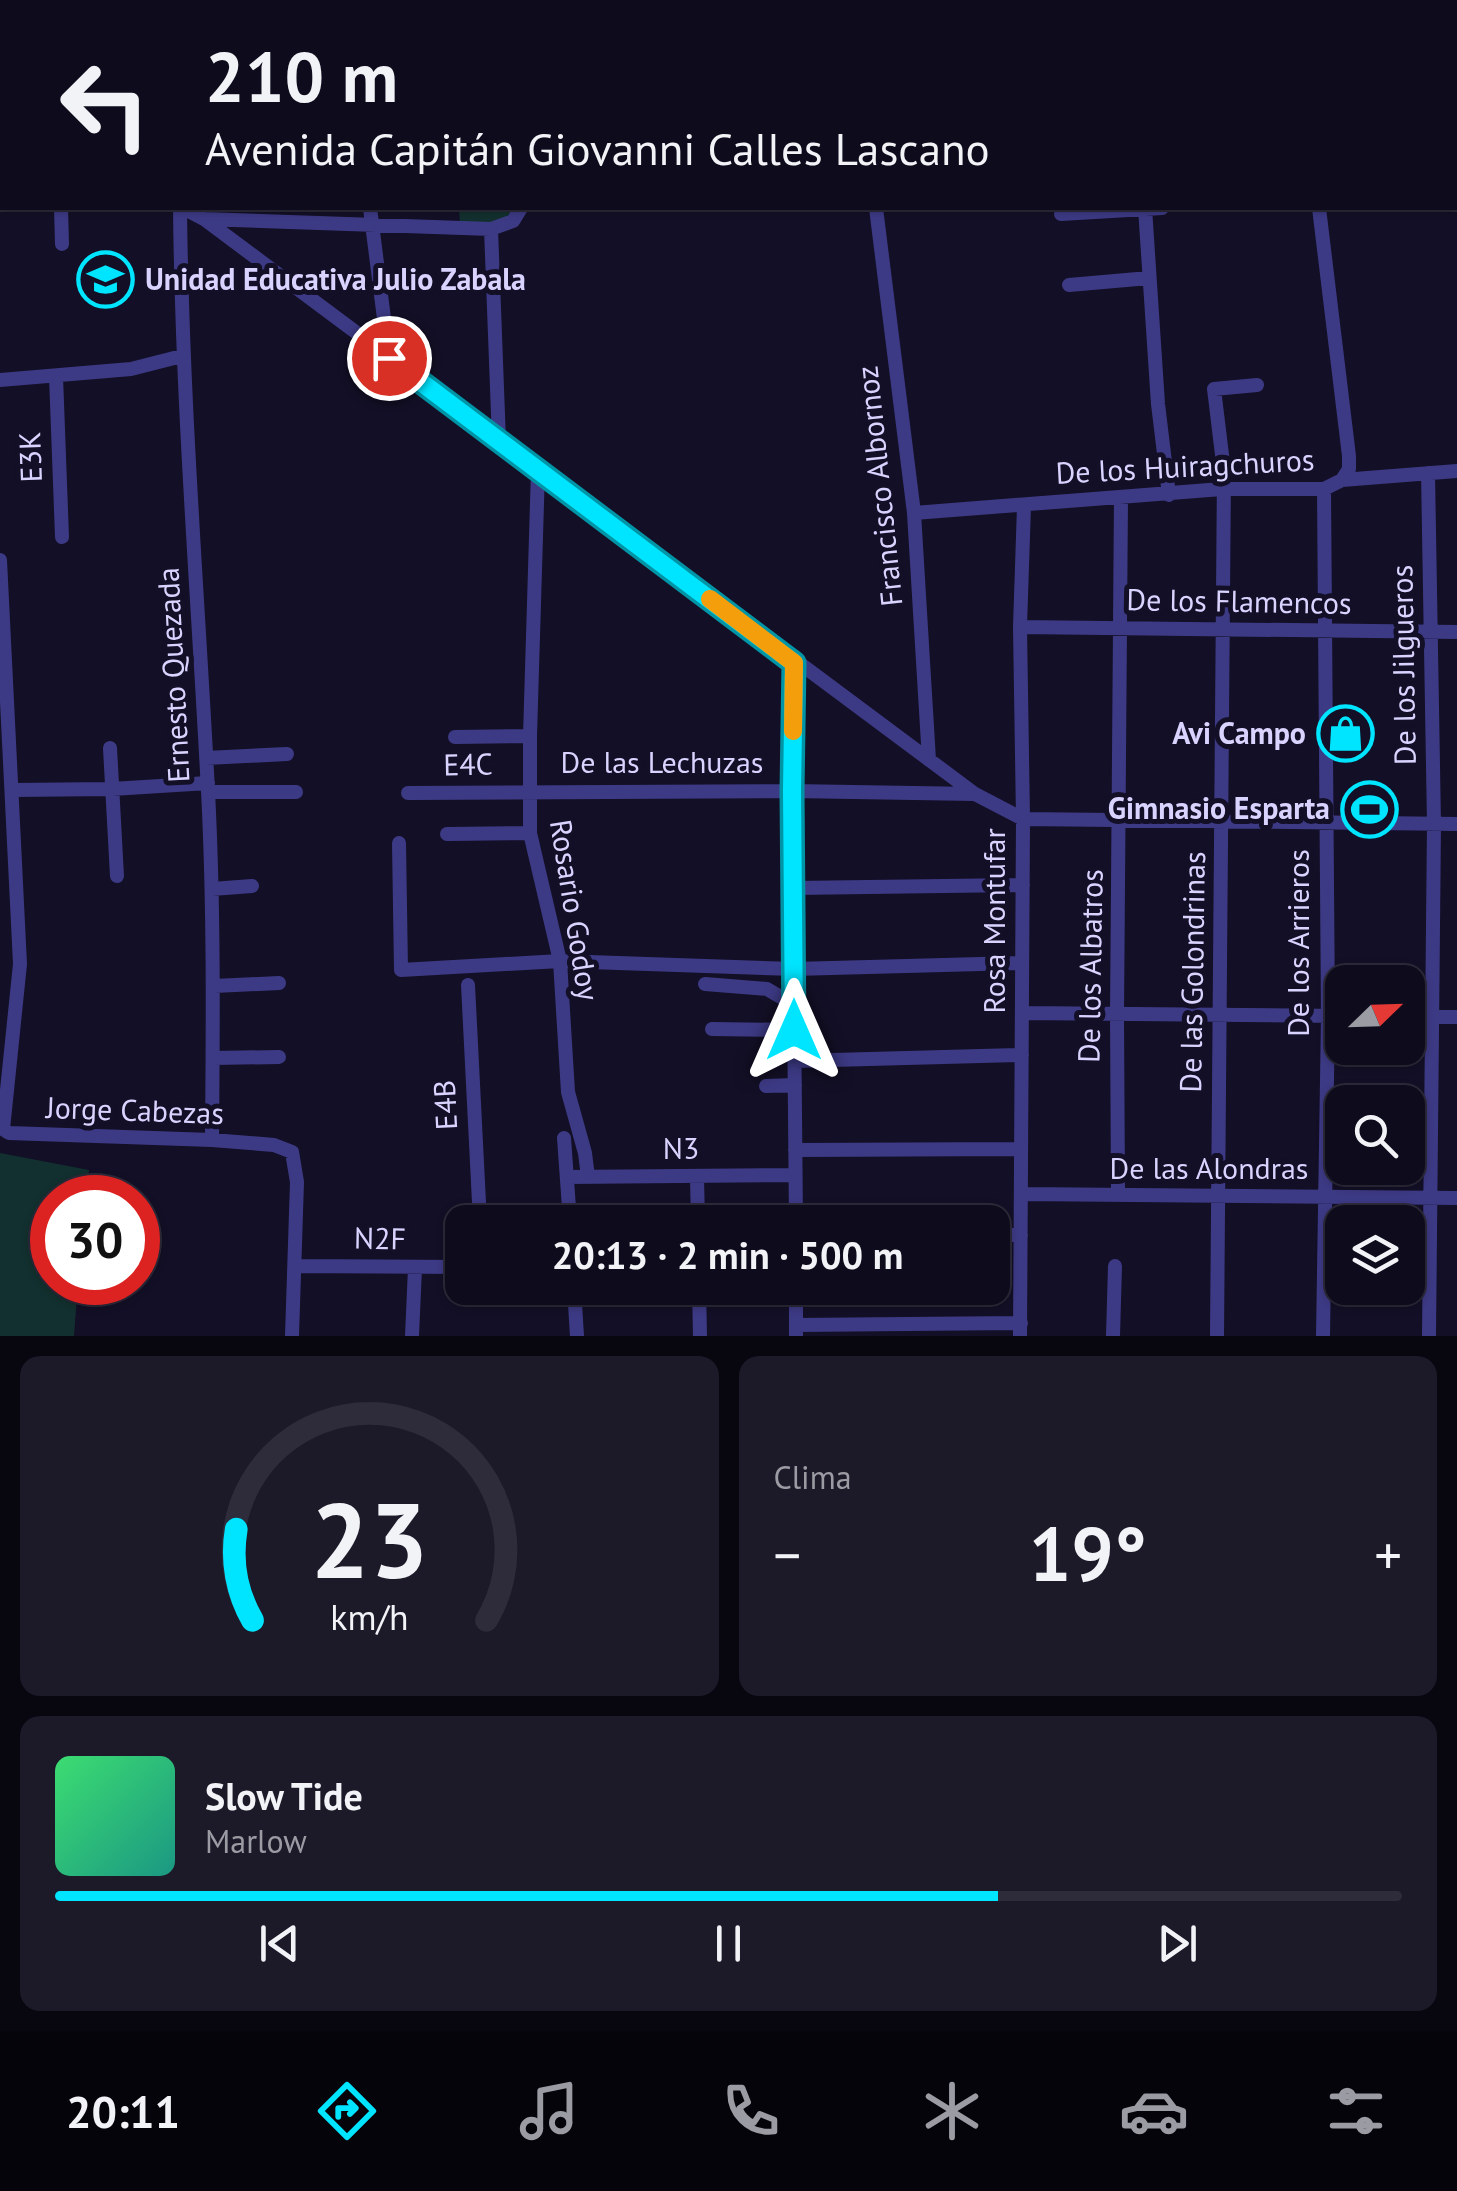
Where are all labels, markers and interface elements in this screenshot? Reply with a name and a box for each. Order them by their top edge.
text: 210 m [205,31,398,121]
icon: left [40,40,170,170]
text: Avenida Capitán Giovanni Calles Lascano [205,119,990,177]
school or university icon: Unidad Educativa Julio Zabala [76,250,136,310]
place label: Unidad Educativa Julio Zabala [145,259,526,298]
pin [347,316,432,401]
icon: arrive [362,331,417,386]
street label: Francisco Albornoz [846,364,911,608]
street label: E3K [9,431,50,483]
street label: De los Huiragchuros [1055,439,1315,492]
street label: De los Jilgueros [1381,565,1424,766]
street label: Ernesto Quezada [147,567,198,784]
street label: De los Flamencos [1126,579,1352,622]
shop icon: Avi Campo [1315,704,1375,764]
place label: Avi Campo [1172,713,1306,752]
street label: De las Lechuzas [561,742,763,781]
street label: E4C [443,744,493,783]
sports icon: Gimnasio Esparta [1339,779,1399,839]
place label: Gimnasio Esparta [1108,788,1330,827]
street label: Rosario Godoy [542,817,609,1003]
street label: Rosa Montufar [974,828,1013,1014]
street label: De los Arrieros [1278,849,1317,1037]
street label: De las Golondrinas [1170,851,1213,1093]
street label: De los Albatros [1068,869,1111,1063]
north arrow [1325,965,1425,1065]
map controls [1325,965,1425,1305]
position arrow [742,978,846,1082]
street label: E4B [424,1079,465,1131]
button: search [1325,1085,1425,1185]
street label: Jorge Cabezas [43,1087,225,1132]
street label: N3 [663,1128,699,1167]
street label: De las Alondras [1110,1148,1308,1187]
speed limit sign: 30 [30,1175,160,1305]
button: layers [1325,1205,1425,1305]
street label: N2F [354,1218,406,1257]
text: 20:13 · 2 min · 500 m [552,1230,903,1279]
text: Clima [774,1456,852,1498]
text: 23 [310,1472,428,1607]
text: 19° [1029,1505,1147,1602]
text: − [774,1519,801,1590]
text: + [1374,1519,1402,1590]
text: km/h [330,1594,408,1640]
text: Slow Tide [205,1771,363,1820]
text: Marlow [205,1820,307,1862]
icon: previous [252,1916,307,1971]
icon: pause [701,1916,756,1971]
icon: next [1150,1916,1205,1971]
icon: directions [312,2076,382,2146]
icon: music [514,2076,584,2146]
icon: phone [716,2076,786,2146]
icon: climate [917,2076,987,2146]
icon: car [1119,2076,1189,2146]
icon: filters [1321,2076,1391,2146]
text: 20:11 [66,2082,180,2140]

